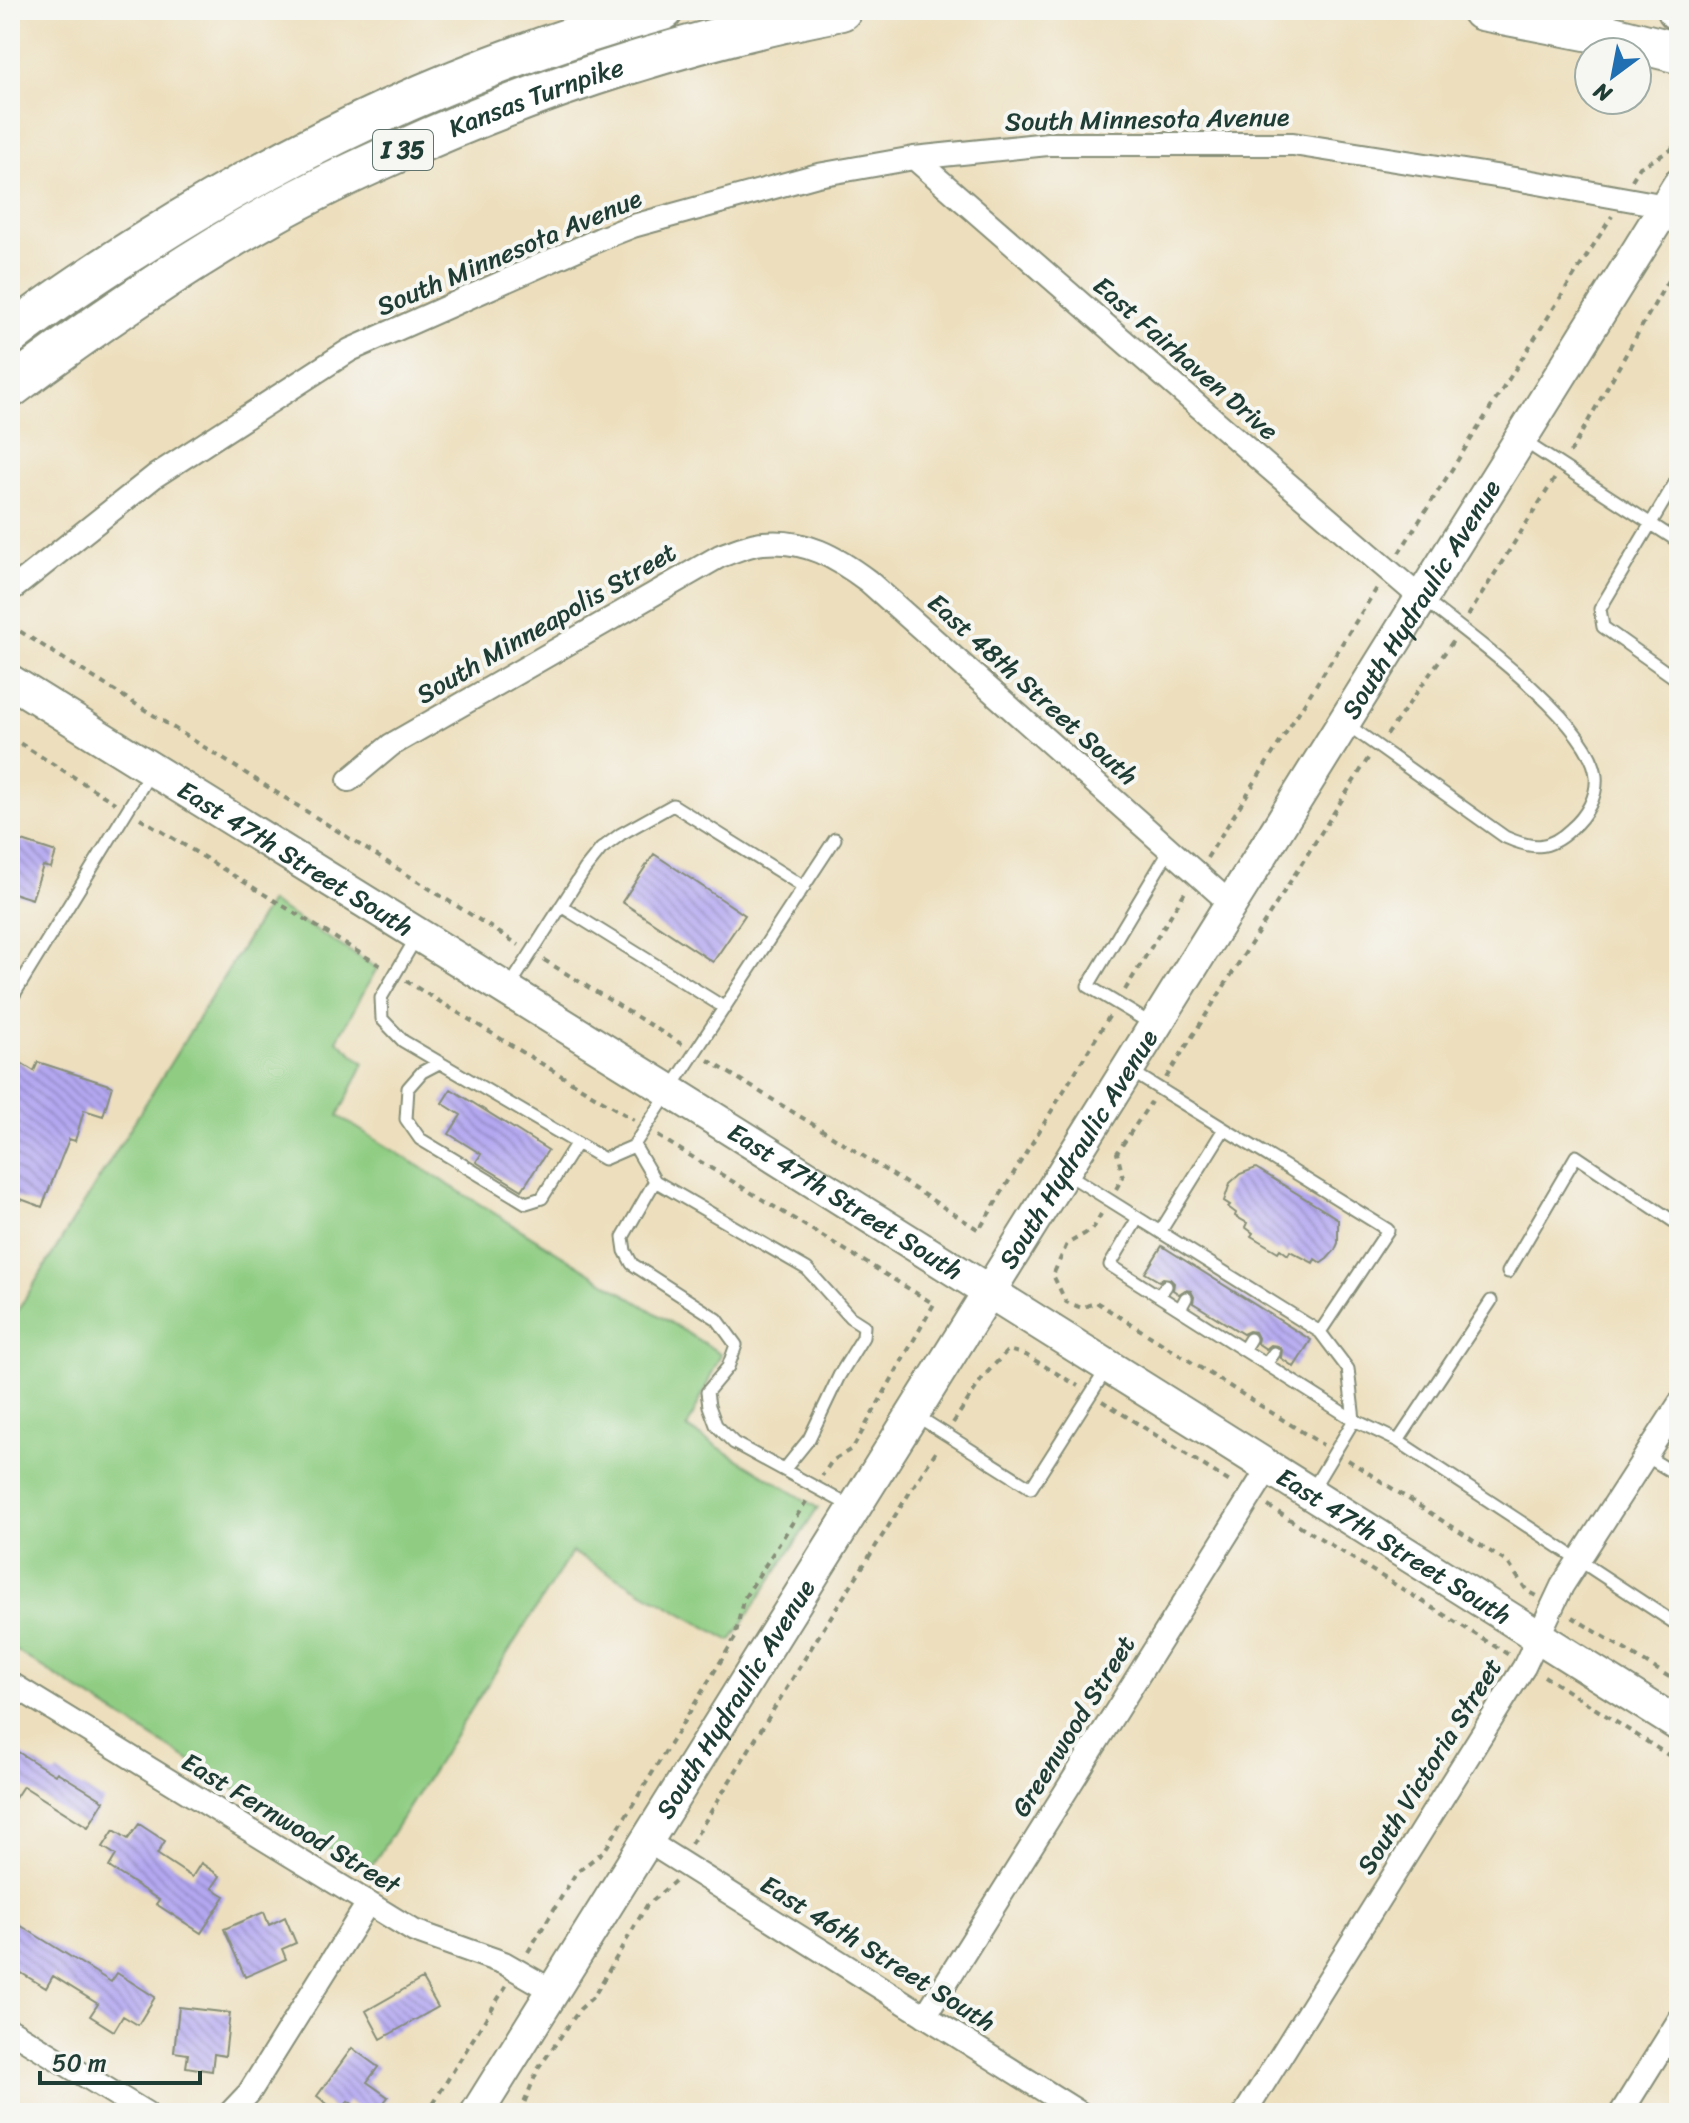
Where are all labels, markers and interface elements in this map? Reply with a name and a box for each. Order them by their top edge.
north arrow [1573,36,1653,116]
street label: Kansas Turnpike [441,44,630,151]
text: N [1585,72,1620,114]
street label: South Minnesota Avenue [1004,94,1290,144]
road number: I 35 [373,130,433,170]
street label: South Minnesota Avenue [369,175,649,329]
street label: East Fairhaven Drive [1082,264,1290,452]
street label: South Hydraulic Avenue [1328,470,1514,728]
street label: South Minneapolis Street [407,529,685,717]
street label: East 48th Street South [917,581,1149,797]
street label: East 47th Street South [168,767,423,949]
street label: South Hydraulic Avenue [986,1019,1171,1278]
street label: East 47th Street South [718,1110,972,1293]
street label: East 47th Street South [1267,1454,1521,1637]
street label: South Hydraulic Avenue [643,1569,828,1828]
street label: Greenwood Street [998,1626,1148,1826]
street label: South Victoria Street [1344,1648,1514,1884]
street label: East Fernwood Street [172,1739,411,1908]
street label: East 46th Street South [751,1862,1005,2044]
scale bar [40,2035,200,2085]
text: 50 m [52,2042,107,2084]

